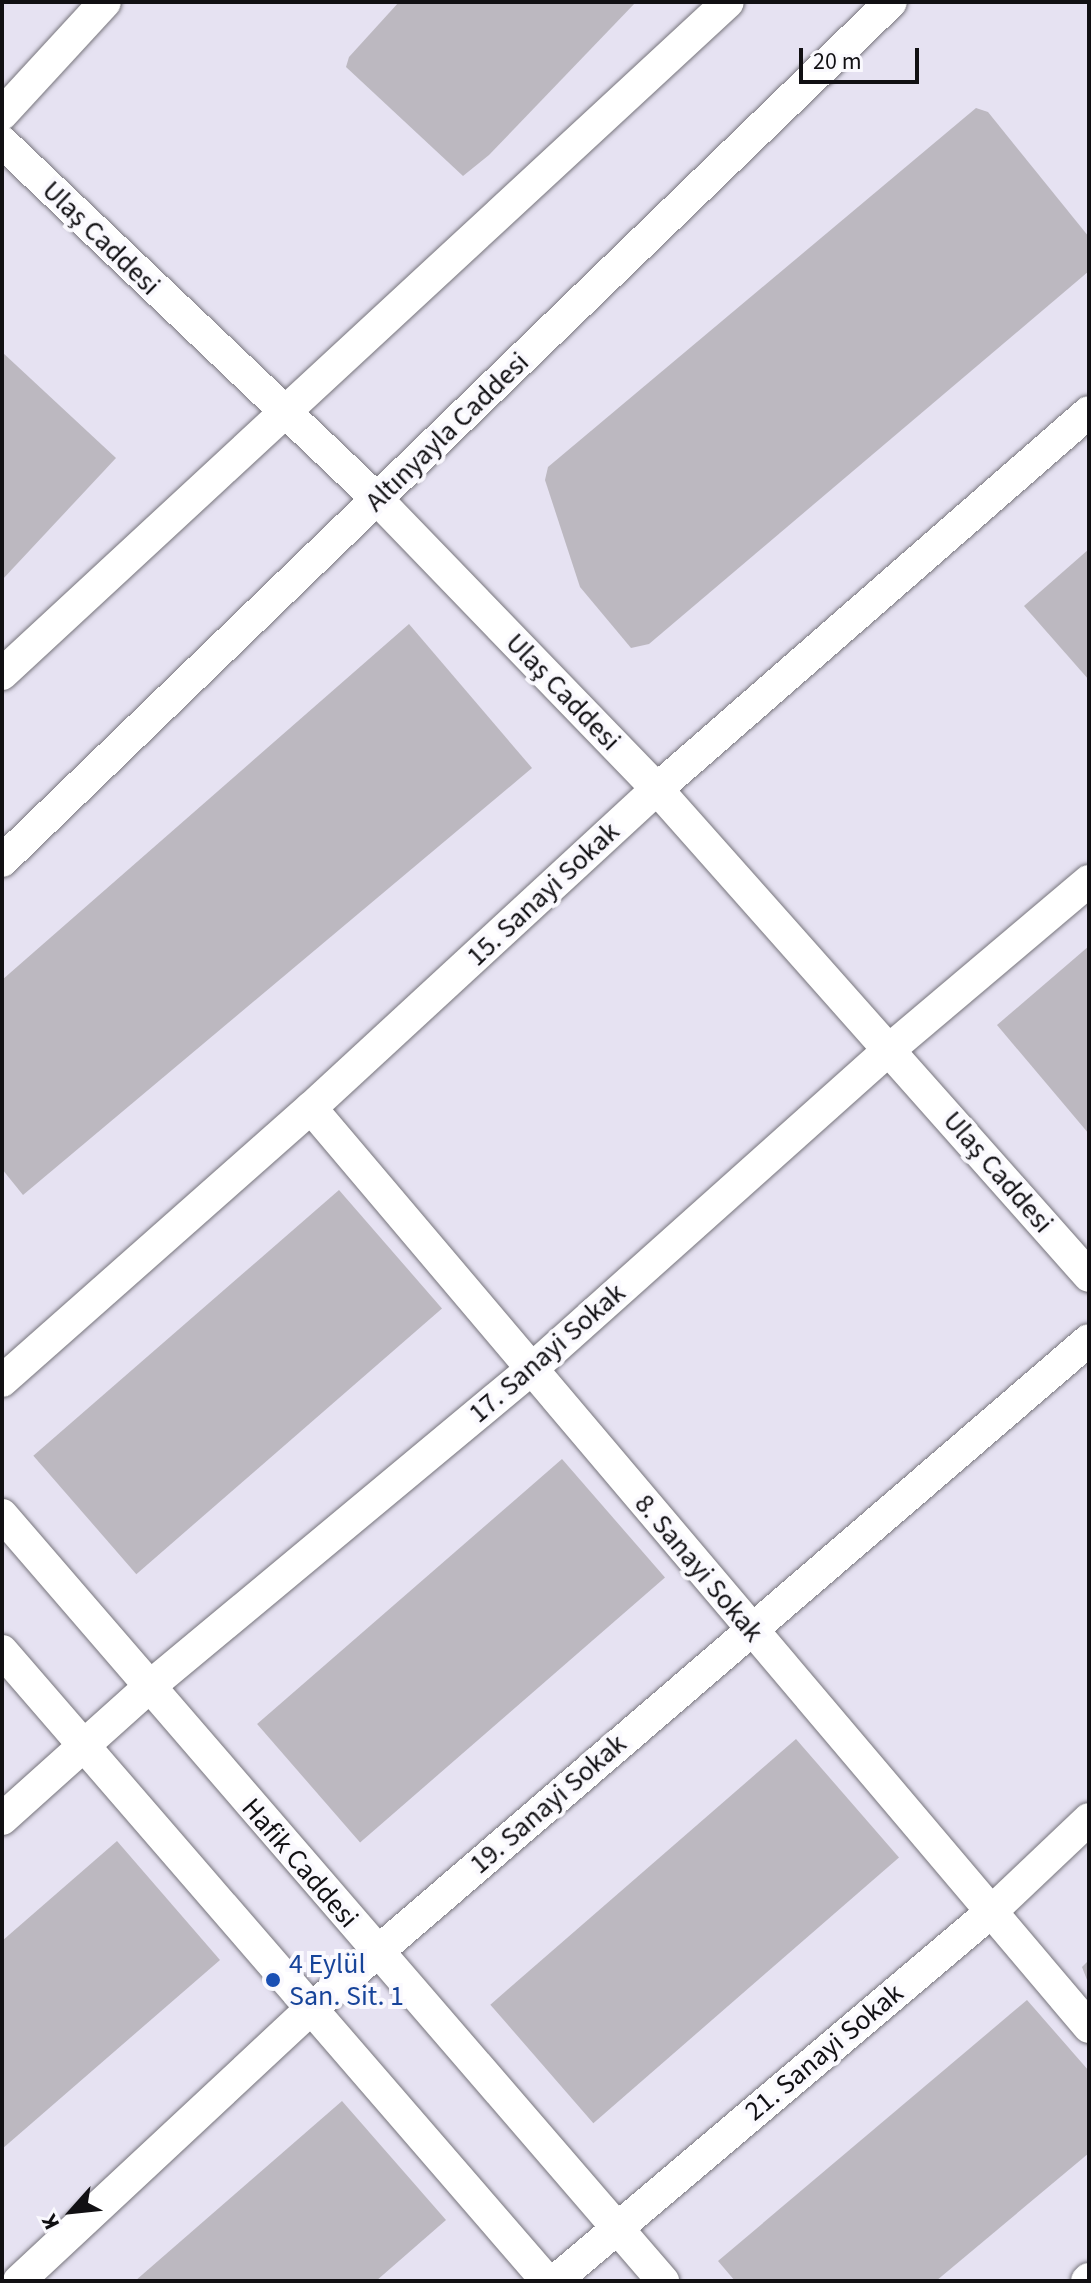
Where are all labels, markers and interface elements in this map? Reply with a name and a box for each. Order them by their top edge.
scale bar [803,32,923,82]
text: 20 m [813,44,862,79]
street label: Ulaş Caddesi [35,174,167,302]
street label: Altınyayla Caddesi [358,345,536,519]
street label: Ulaş Caddesi [499,626,627,758]
street label: 15. Sanayi Sokak [460,815,626,973]
street label: Ulaş Caddesi [936,1104,1060,1240]
street label: 17. Sanayi Sokak [462,1276,632,1430]
street label: 8. Sanayi Sokak [628,1487,770,1649]
street label: 19. Sanayi Sokak [463,1727,633,1881]
street label: Hafik Caddesi [235,1791,365,1935]
place label: 4 Eylül San. Sit. 1 [289,1947,404,2013]
marker: 4 Eylül San. Sit. 1 [264,1971,282,1989]
street label: 21. Sanayi Sokak [738,1976,910,2128]
north arrow [32,2171,112,2251]
text: K [33,2209,68,2235]

